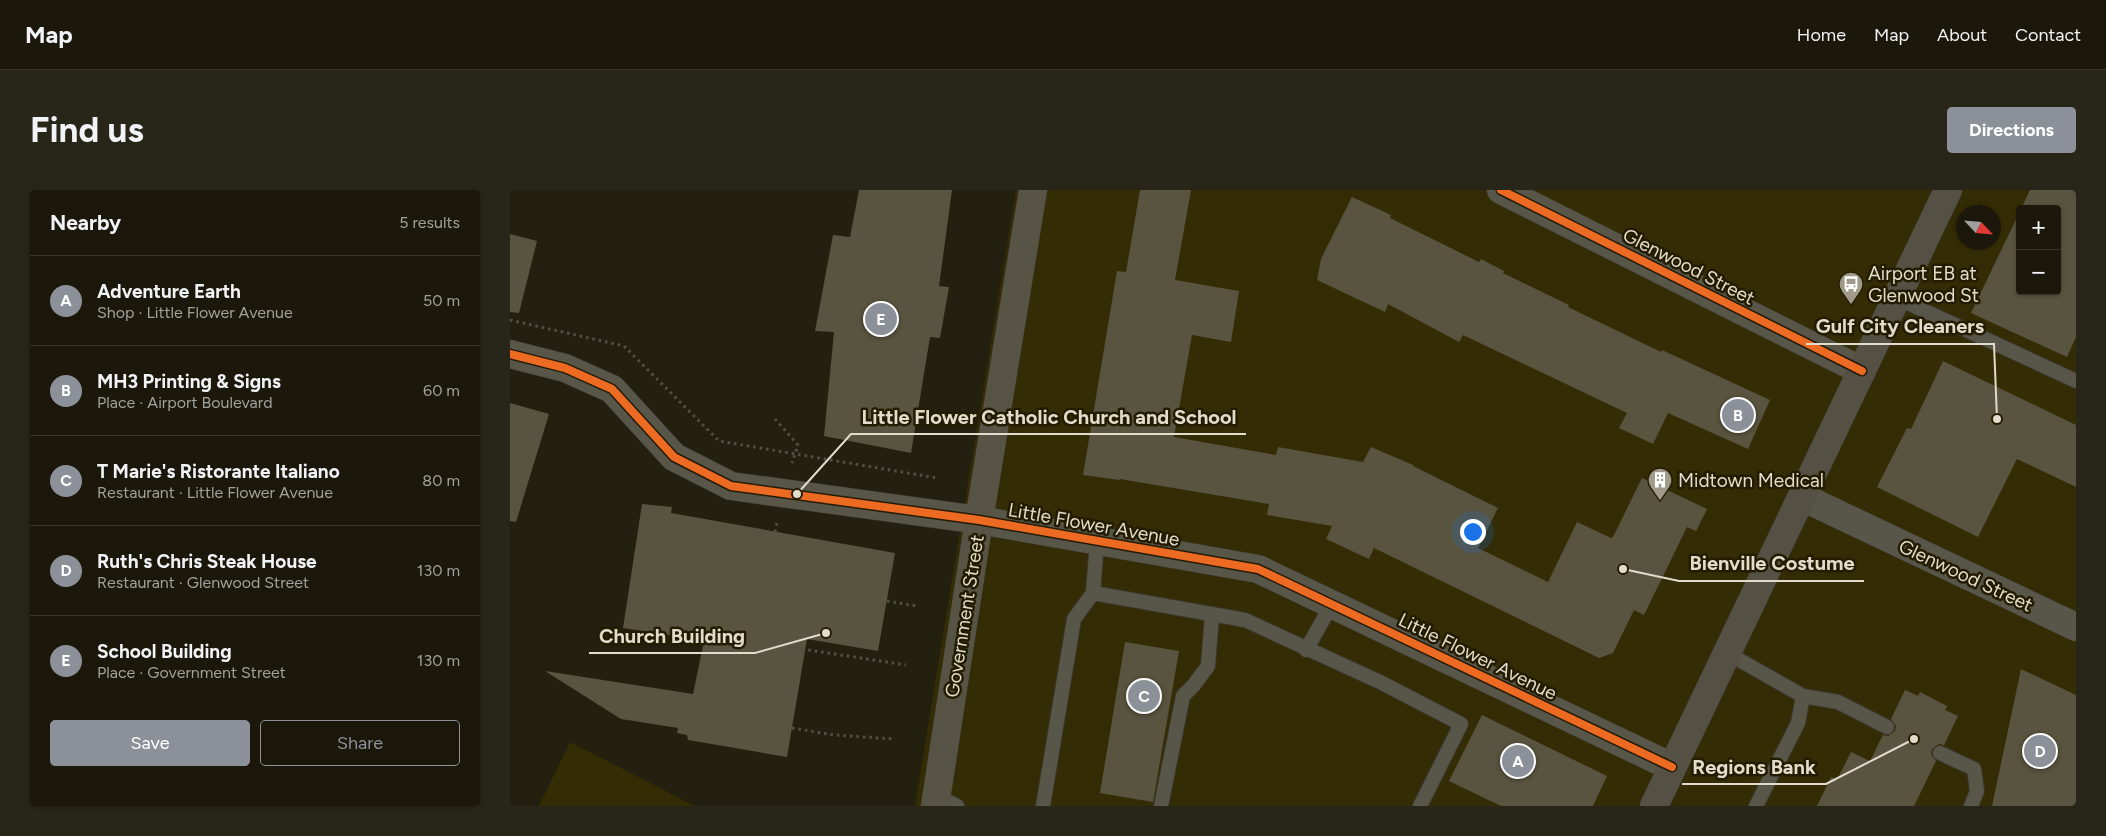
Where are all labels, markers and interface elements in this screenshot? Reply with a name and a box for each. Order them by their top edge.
text: Map [25,20,73,49]
text: Home [1797,24,1846,46]
text: Map [1874,24,1909,46]
text: About [1937,24,1987,46]
text: Contact [2015,24,2081,46]
button: Directions [1947,107,2076,153]
text: Find us [30,109,144,151]
north arrow [1956,205,2001,250]
map controls [2016,205,2061,295]
button: + [2016,205,2061,250]
text: Nearby [50,210,121,235]
text: 5 results [399,213,460,232]
street label: Glenwood Street [1619,223,1759,310]
button: − [2016,250,2061,295]
place label: Airport EB at Glenwood St [1868,262,1979,307]
bus stop icon: Airport EB at Glenwood St [1838,271,1864,305]
text: Adventure Earth [97,280,241,303]
text: A [60,291,72,310]
text: 50 m [423,291,460,310]
pin: E [865,300,897,338]
text: Shop · Little Flower Avenue [97,303,293,322]
callout: Gulf City Cleaners [1806,309,1994,344]
text: Gulf City Cleaners [1816,314,1984,338]
text: MH3 Printing & Signs [97,370,281,393]
text: B [61,381,71,400]
text: 60 m [423,381,460,400]
text: Place · Airport Boulevard [97,393,273,412]
pin: B [1722,396,1754,434]
callout: Little Flower Catholic Church and School [851,399,1246,434]
text: Little Flower Catholic Church and School [861,405,1237,429]
text: T Marie's Ristorante Italiano [97,460,340,483]
building icon: Midtown Medical [1647,467,1673,501]
place label: Midtown Medical [1678,469,1824,492]
text: C [60,471,72,490]
text: 80 m [422,471,460,490]
text: Restaurant · Little Flower Avenue [97,483,333,502]
street label: Little Flower Avenue [1006,498,1181,551]
your location [1460,519,1486,545]
street label: Government Street [940,533,989,699]
street label: Glenwood Street [1895,534,2036,617]
callout: Bienville Costume [1679,546,1864,581]
text: Ruth's Chris Steak House [97,550,317,573]
text: Bienville Costume [1689,551,1855,575]
text: D [60,561,72,580]
text: 130 m [417,561,460,580]
text: Restaurant · Glenwood Street [97,573,309,592]
street label: Little Flower Avenue [1395,608,1561,705]
callout: Church Building [589,618,755,653]
text: Church Building [599,624,745,648]
text: School Building [97,640,232,663]
text: E [61,651,71,670]
text: 130 m [417,651,460,670]
text: Place · Government Street [97,663,286,682]
pin: C [1128,677,1160,715]
button: Save [50,720,250,766]
button: Share [260,720,460,766]
pin: D [2024,732,2056,770]
pin: A [1502,742,1534,780]
callout: Regions Bank [1682,749,1826,784]
text: Regions Bank [1692,755,1816,779]

